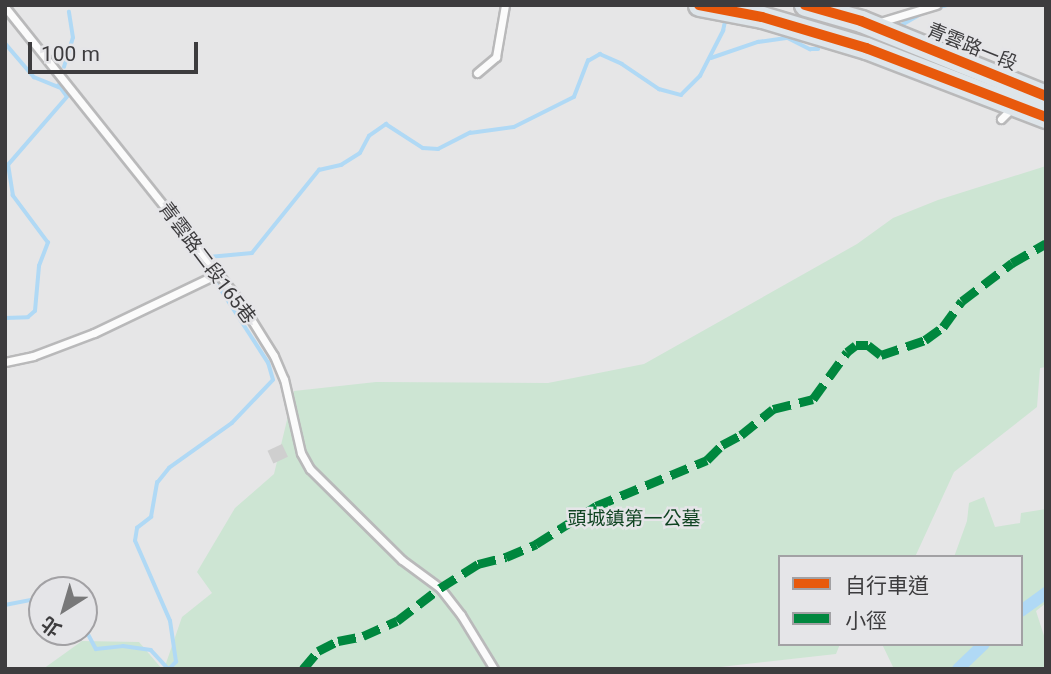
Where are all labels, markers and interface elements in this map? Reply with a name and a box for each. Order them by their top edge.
street label: 青雲路一段 [924,19,1020,75]
scale bar [32,28,201,72]
text: 100 m [41,42,100,66]
street label: 青雲路二段165巷 [154,198,260,328]
park label: 頭城鎮第一公墓 [568,508,700,530]
legend [778,555,1023,646]
text: 自行車道 [845,574,929,598]
north arrow [28,576,98,646]
text: 小徑 [845,609,887,633]
text: 北 [37,612,66,641]

